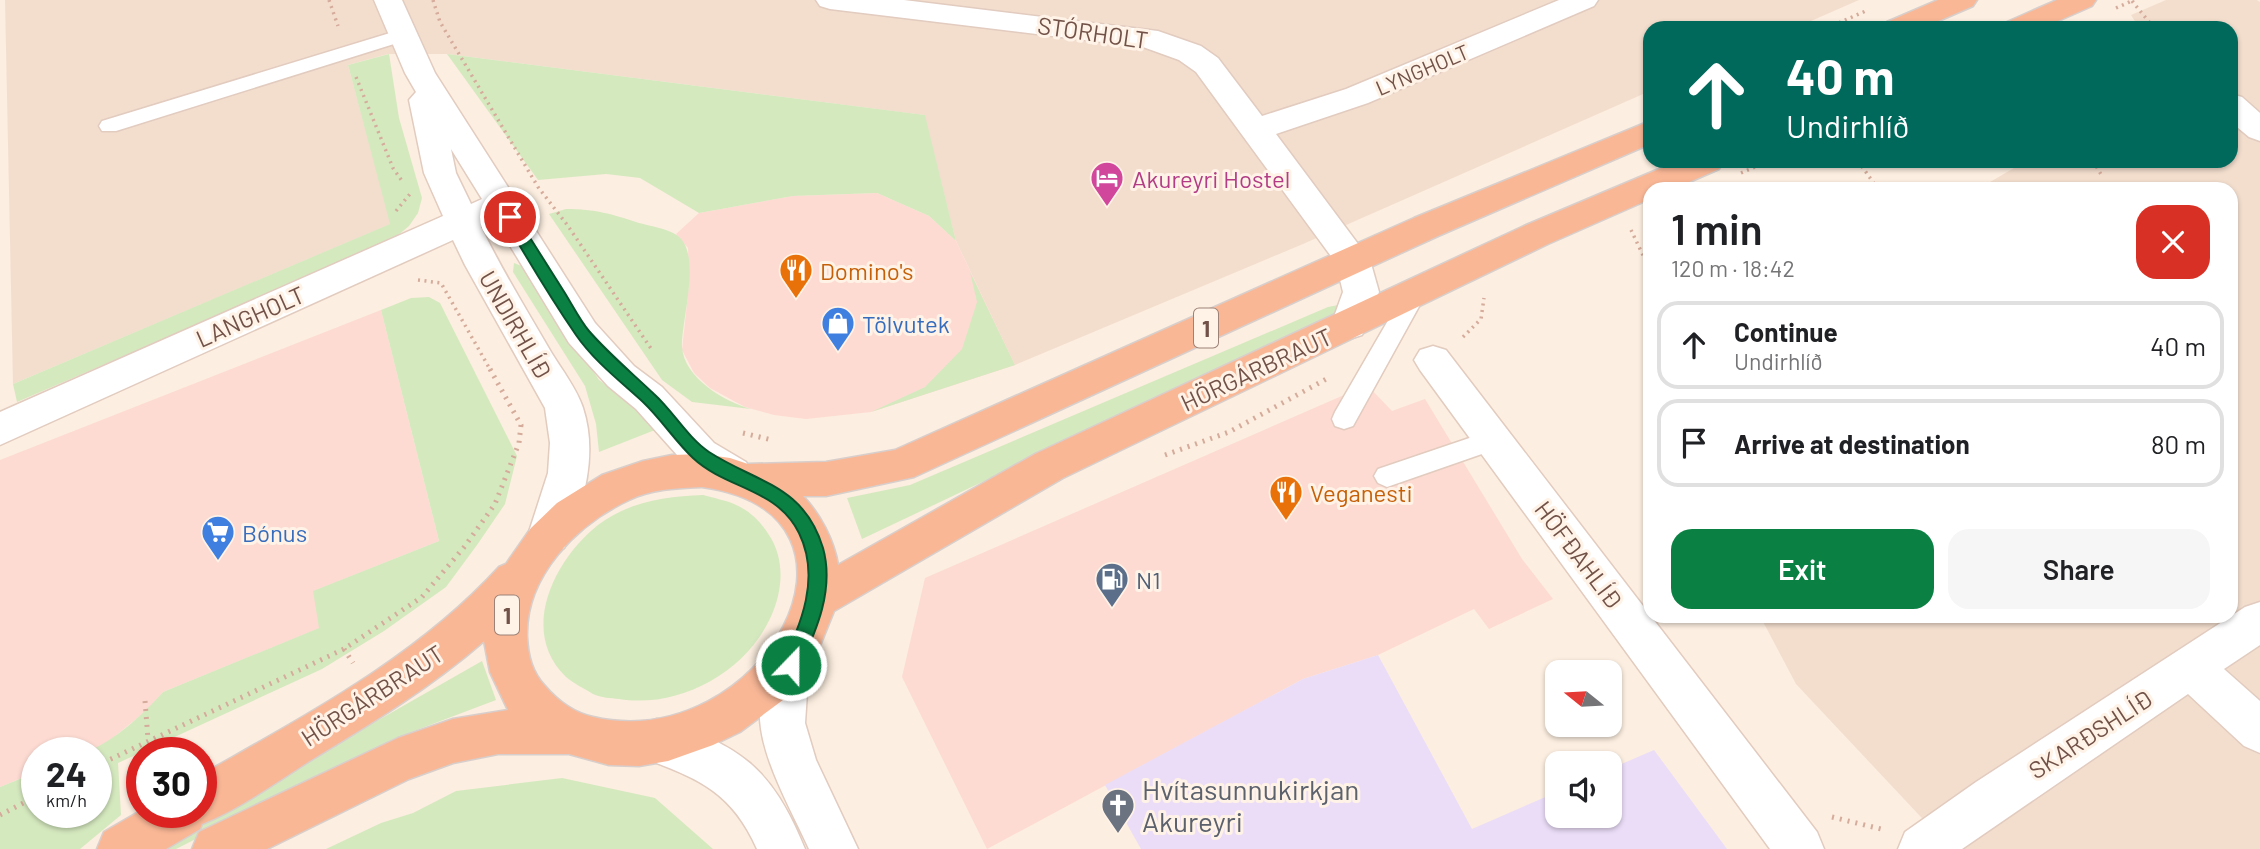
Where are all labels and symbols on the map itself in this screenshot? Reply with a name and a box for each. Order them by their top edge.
street label: STÓRHOLT [1036,10,1150,54]
street label: LYNGHOLT [1372,38,1472,100]
hotel icon: Akureyri Hostel [1088,159,1126,208]
place label: Akureyri Hostel [1132,164,1290,193]
pin [480,187,540,247]
restaurant icon: Domino's [777,251,815,300]
place label: Domino's [820,256,914,285]
street label: UNDIRHLÍÐ [474,265,558,383]
street label: LANGHOLT [191,279,309,353]
shop icon: Tölvutek [819,304,857,353]
road number: 1 [1194,308,1218,348]
place label: Tölvutek [862,309,950,338]
street label: HÖRGÁRBRAUT [1176,321,1336,417]
restaurant icon: Veganesti [1267,473,1305,522]
place label: Veganesti [1310,478,1413,507]
street label: HÖFÐAHLÍÐ [1529,495,1629,613]
supermarket icon: Bónus [199,513,237,562]
place label: Bónus [242,518,307,547]
fuel station icon: N1 [1093,560,1131,609]
place label: N1 [1136,565,1161,594]
road number: 1 [495,596,519,635]
position arrow [754,628,828,702]
street label: HÖRGÁRBRAUT [296,638,448,752]
north arrow [1545,660,1622,737]
street label: SKARÐSHLÍÐ [2023,683,2157,785]
speed limit sign: 30 [126,737,217,828]
place label: Hvítasunnukirkjan Akureyri [1142,772,1359,838]
church icon: Hvítasunnukirkjan Akureyri [1099,786,1137,835]

